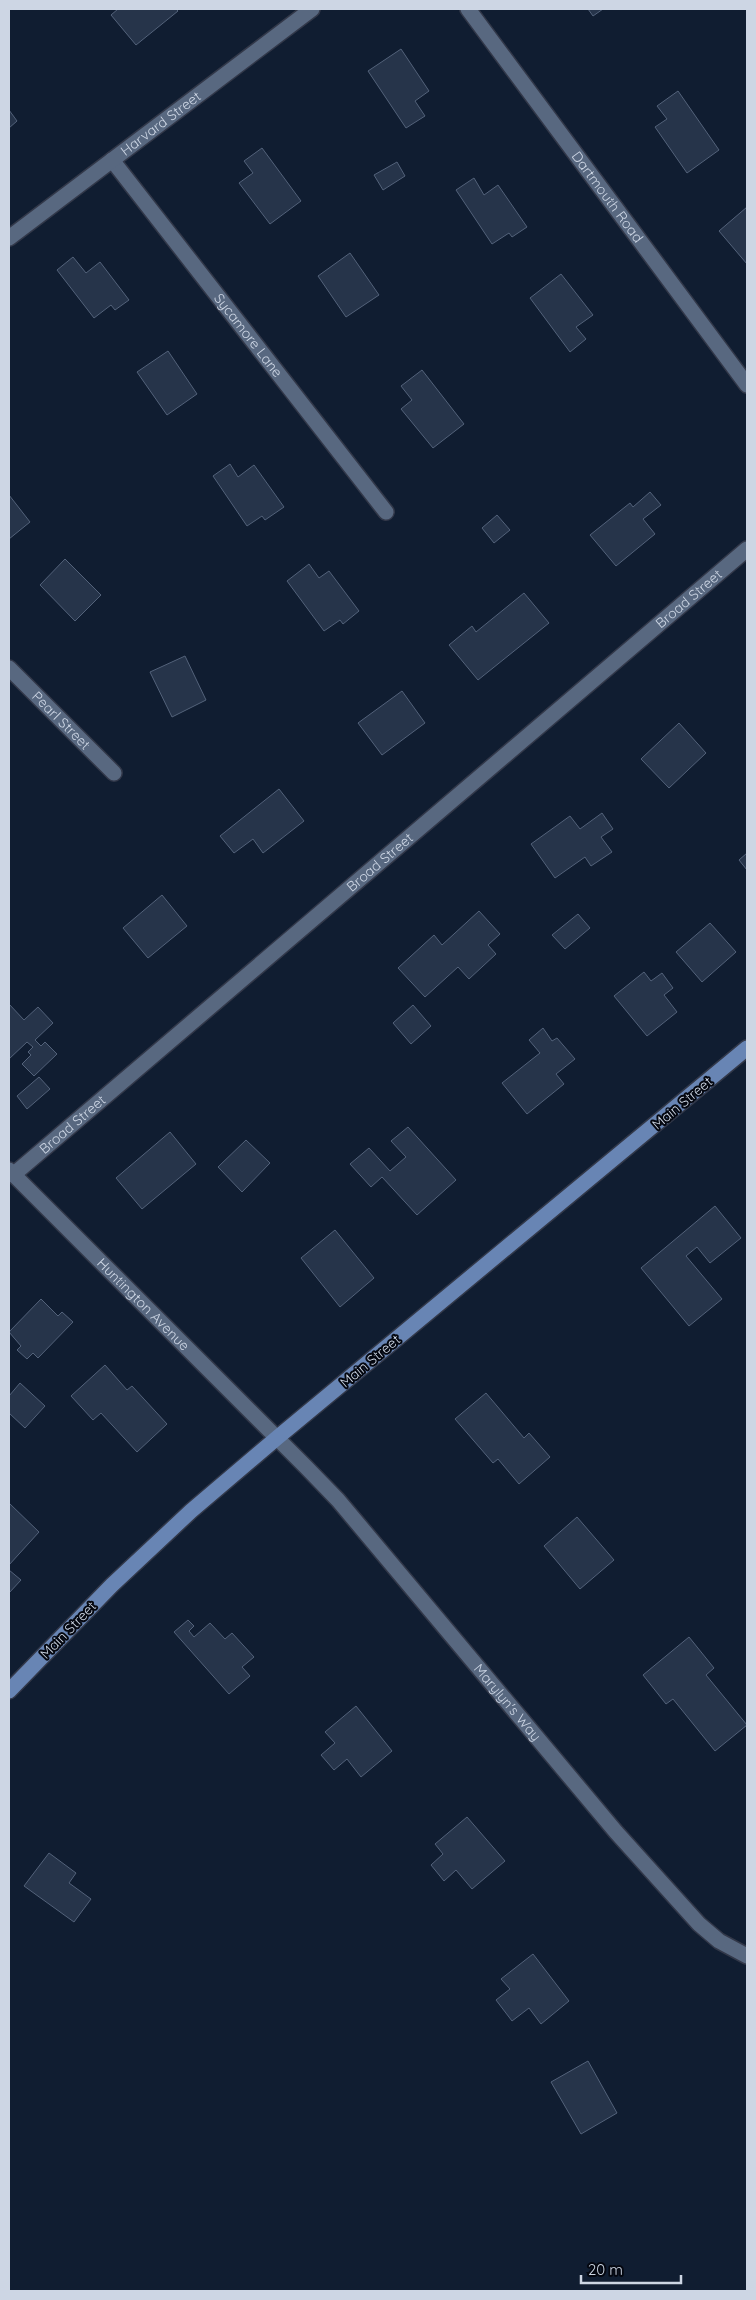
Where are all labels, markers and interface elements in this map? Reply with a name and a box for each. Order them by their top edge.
street label: Harvard Street [117,87,205,160]
street label: Dartmouth Road [568,148,647,246]
street label: Sycamore Lane [210,290,287,381]
street label: Broad Street [652,565,726,632]
street label: Pearl Street [28,687,95,754]
street label: Broad Street [343,829,417,896]
street label: Main Street [648,1072,716,1133]
street label: Broad Street [35,1091,109,1158]
street label: Huntington Avenue [93,1254,194,1355]
street label: Main Street [336,1330,404,1391]
street label: Main Street [36,1597,100,1663]
street label: Marylyn's Way [470,1660,545,1745]
scale bar [581,2252,681,2284]
text: 20 m [588,2260,623,2279]

